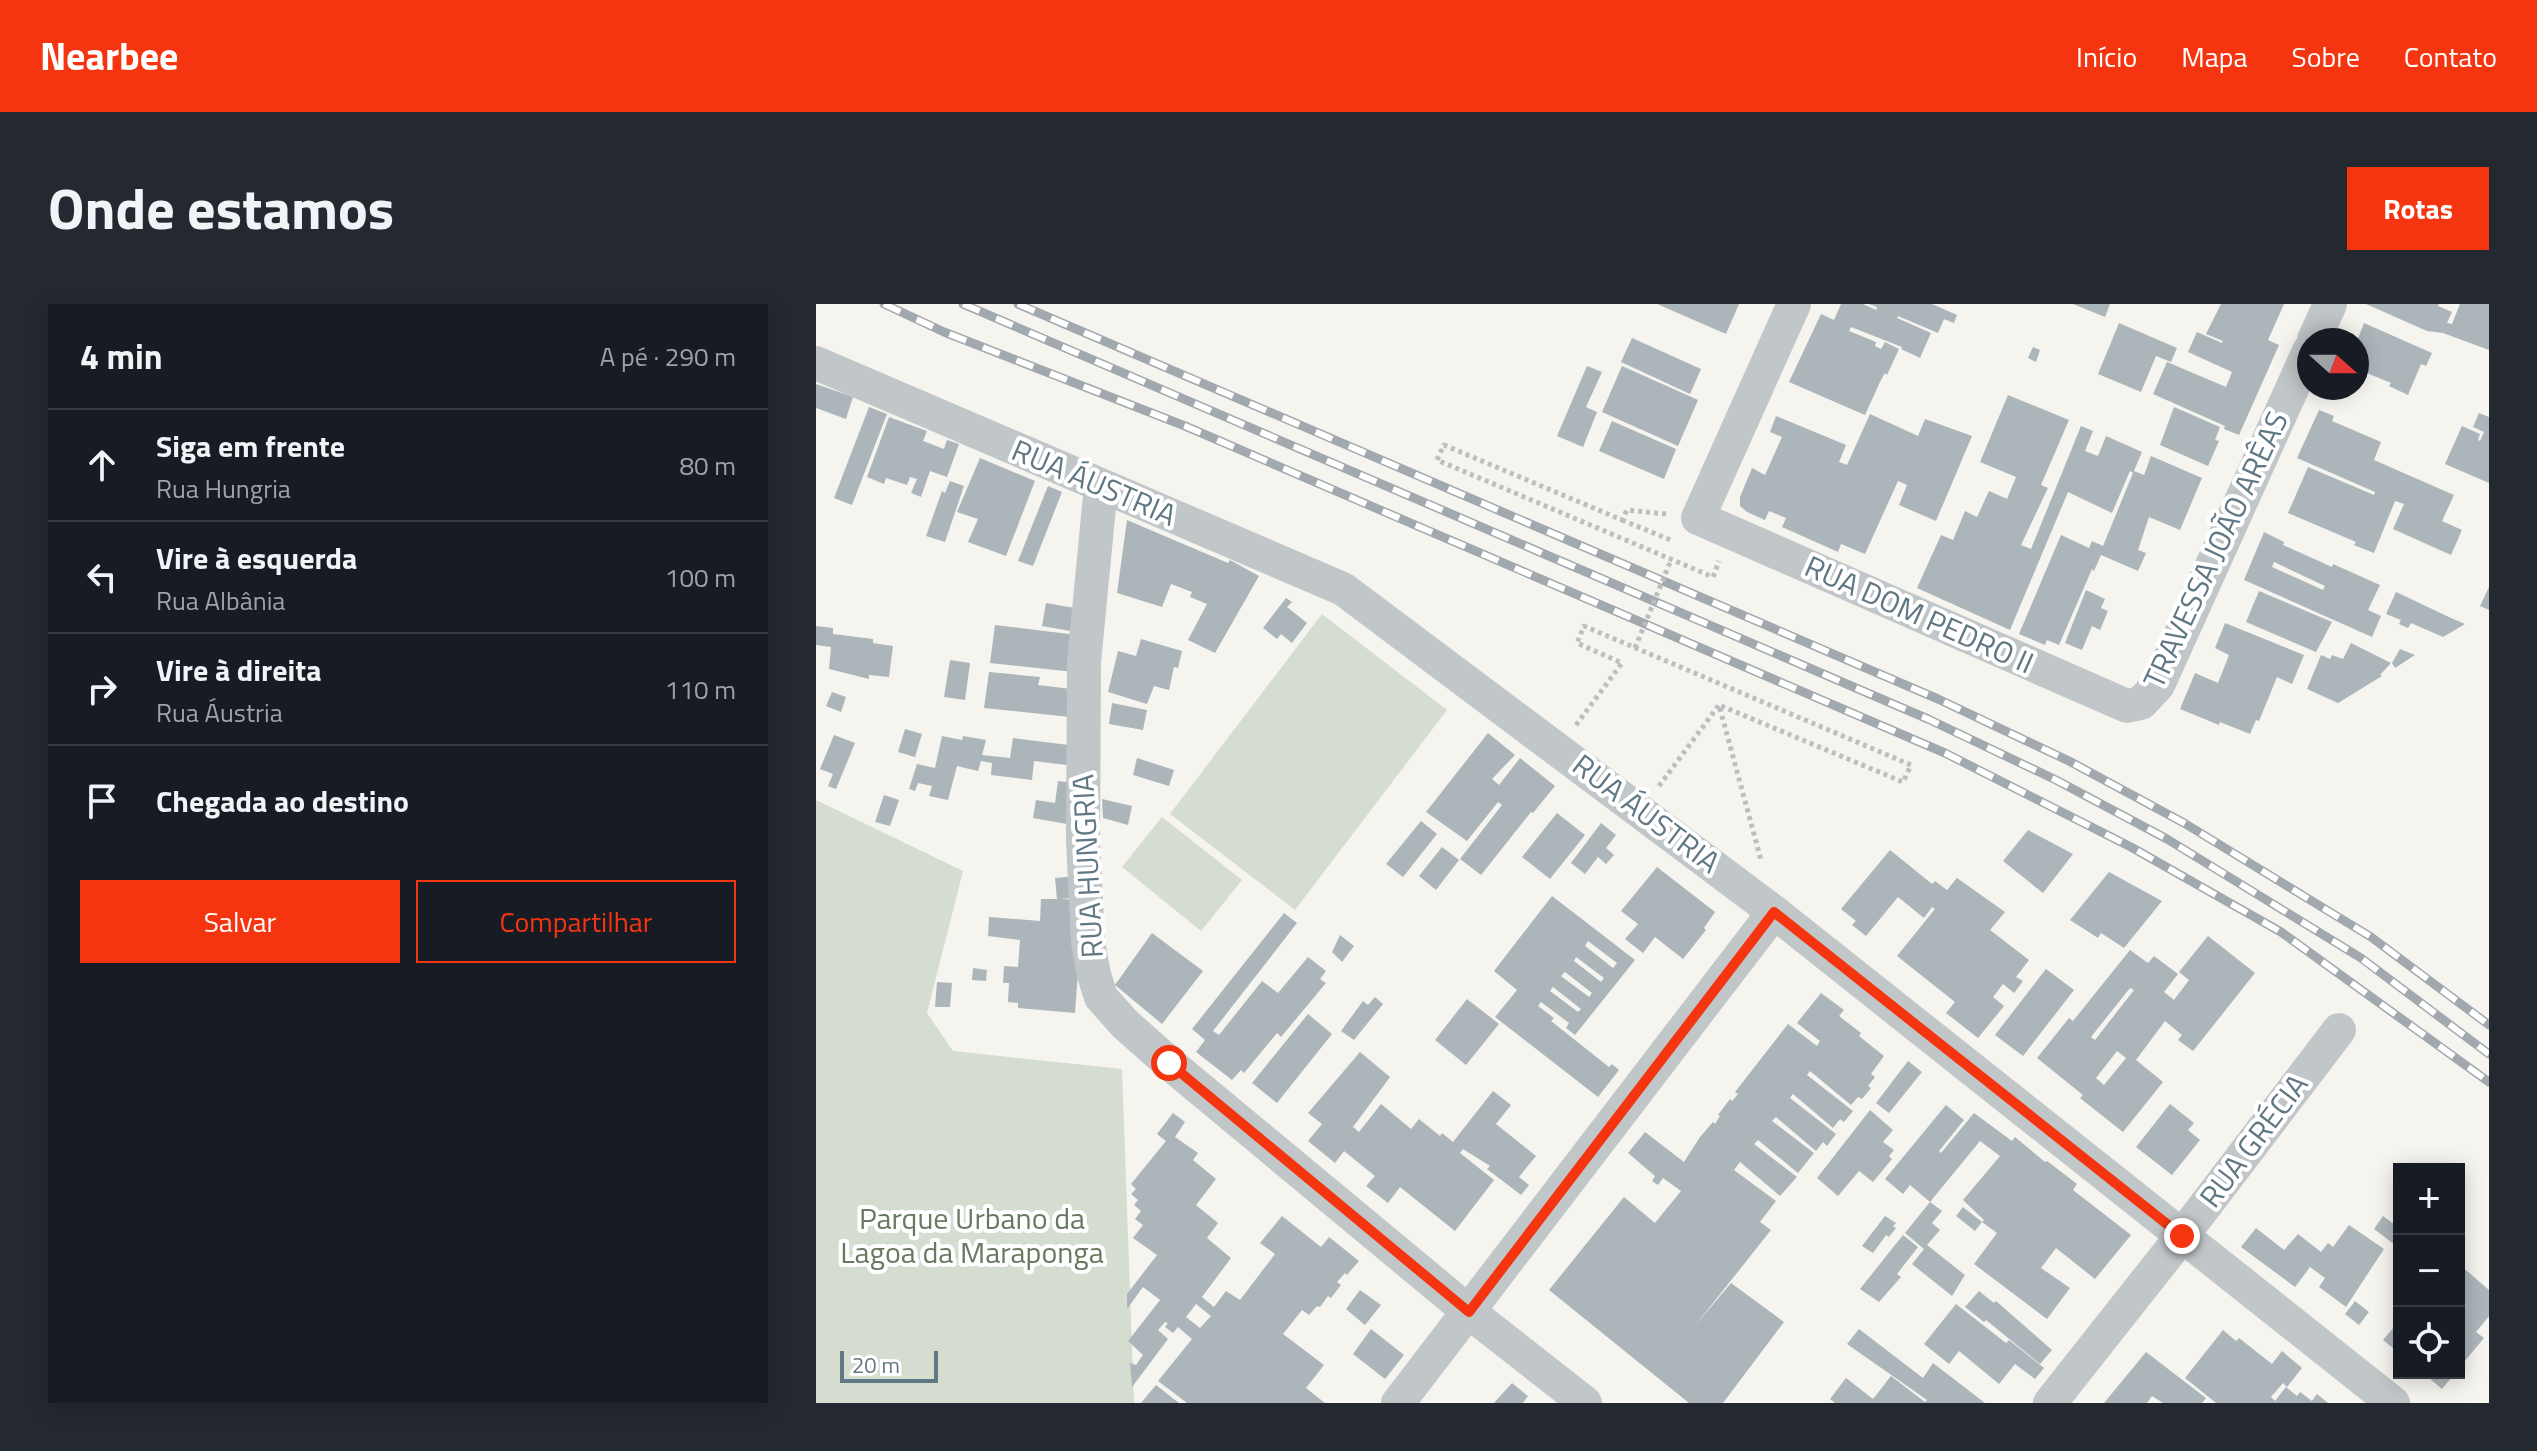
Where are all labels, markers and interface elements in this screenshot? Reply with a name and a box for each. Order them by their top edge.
text: Nearbee [40,27,178,85]
text: Início [2076,35,2137,78]
text: Mapa [2181,35,2248,78]
text: Sobre [2292,35,2360,78]
text: Contato [2404,35,2497,78]
text: Onde estamos [48,166,394,251]
button: Rotas [2347,167,2489,250]
north arrow [2297,328,2369,400]
text: 4 min [80,330,163,382]
text: A pé · 290 m [600,337,736,376]
street label: TRAVESSA JOÃO ARÊAS [2131,404,2299,696]
text: Siga em frente [156,423,345,469]
street label: RUA ÁUSTRIA [1005,427,1184,537]
icon: ahead [80,443,124,487]
text: 80 m [679,446,736,485]
text: Rua Hungria [156,469,291,508]
text: Vire à esquerda [156,535,357,581]
street label: RUA DOM PEDRO II [1798,543,2041,685]
icon: left [80,555,124,599]
text: 100 m [665,558,736,597]
text: Rua Albânia [156,581,285,620]
text: Vire à direita [156,647,321,693]
icon: right [80,667,124,711]
text: 110 m [665,670,736,709]
text: Rua Áustria [156,693,283,732]
street label: RUA ÁUSTRIA [1563,742,1730,884]
street label: RUA HUNGRIA [1059,773,1115,959]
text: Chegada ao destino [156,778,409,824]
icon: arrive [80,779,124,823]
button: Salvar [80,880,400,963]
button: Compartilhar [416,880,736,963]
route start [1151,1045,1187,1081]
street label: RUA GRÉCIA [2188,1064,2319,1217]
map controls [2393,1163,2465,1379]
button: + [2393,1163,2465,1235]
park label: Parque Urbano da Lagoa da Maraponga [840,1195,1104,1275]
route end [2164,1218,2200,1254]
button: − [2393,1235,2465,1307]
button: locate [2393,1307,2465,1379]
scale bar [840,1347,938,1383]
text: 20 m [852,1348,900,1382]

